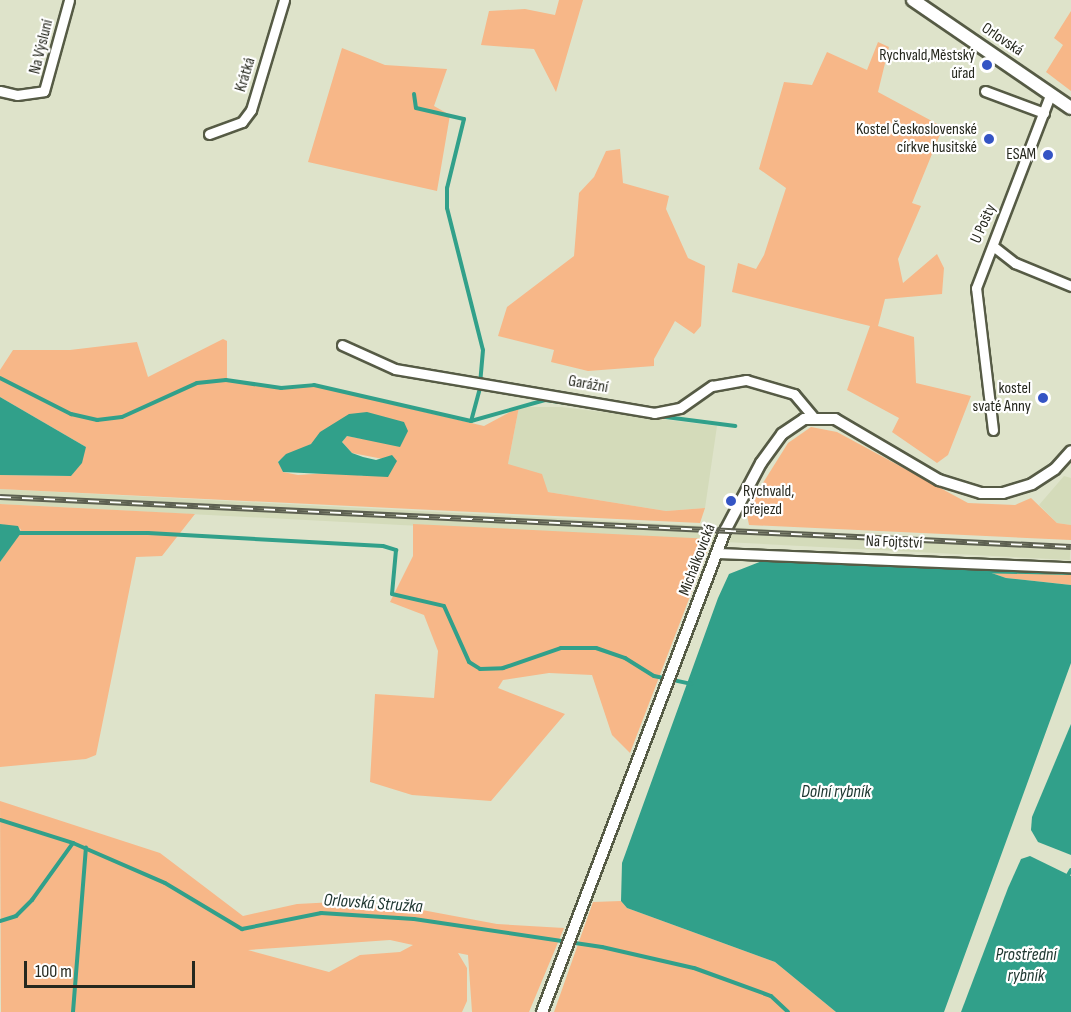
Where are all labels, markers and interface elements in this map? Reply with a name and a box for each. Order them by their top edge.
street label: Na Výsluní [26,18,58,76]
street label: Orlovská [977,19,1027,61]
place label: Rychvald,Městský úřad [879,46,975,84]
street label: Krátká [232,56,260,94]
marker: Rychvald,Městský úřad [980,58,994,72]
place label: Kostel Československé církve husitské [856,120,977,158]
marker: Kostel Československé církve husitské [982,132,996,146]
place label: ESAM [1006,145,1036,165]
marker: ESAM [1041,148,1055,162]
street label: U Pošty [967,202,1001,246]
street label: Garážní [567,372,609,398]
place label: kostel svaté Anny [972,379,1031,417]
marker: kostel svaté Anny [1036,391,1050,405]
place label: Rychvald, přejezd [743,482,794,520]
marker: Rychvald, přejezd [724,494,738,508]
street label: Michálkovická [676,522,720,598]
street label: Na Fojtství [865,532,923,554]
water label: Dolní rybník [801,781,871,803]
water label: Orlovská Stružka [323,890,423,918]
water label: Prostřední rybník [995,945,1057,988]
scale bar [27,949,198,987]
text: 100 m [35,961,72,982]

